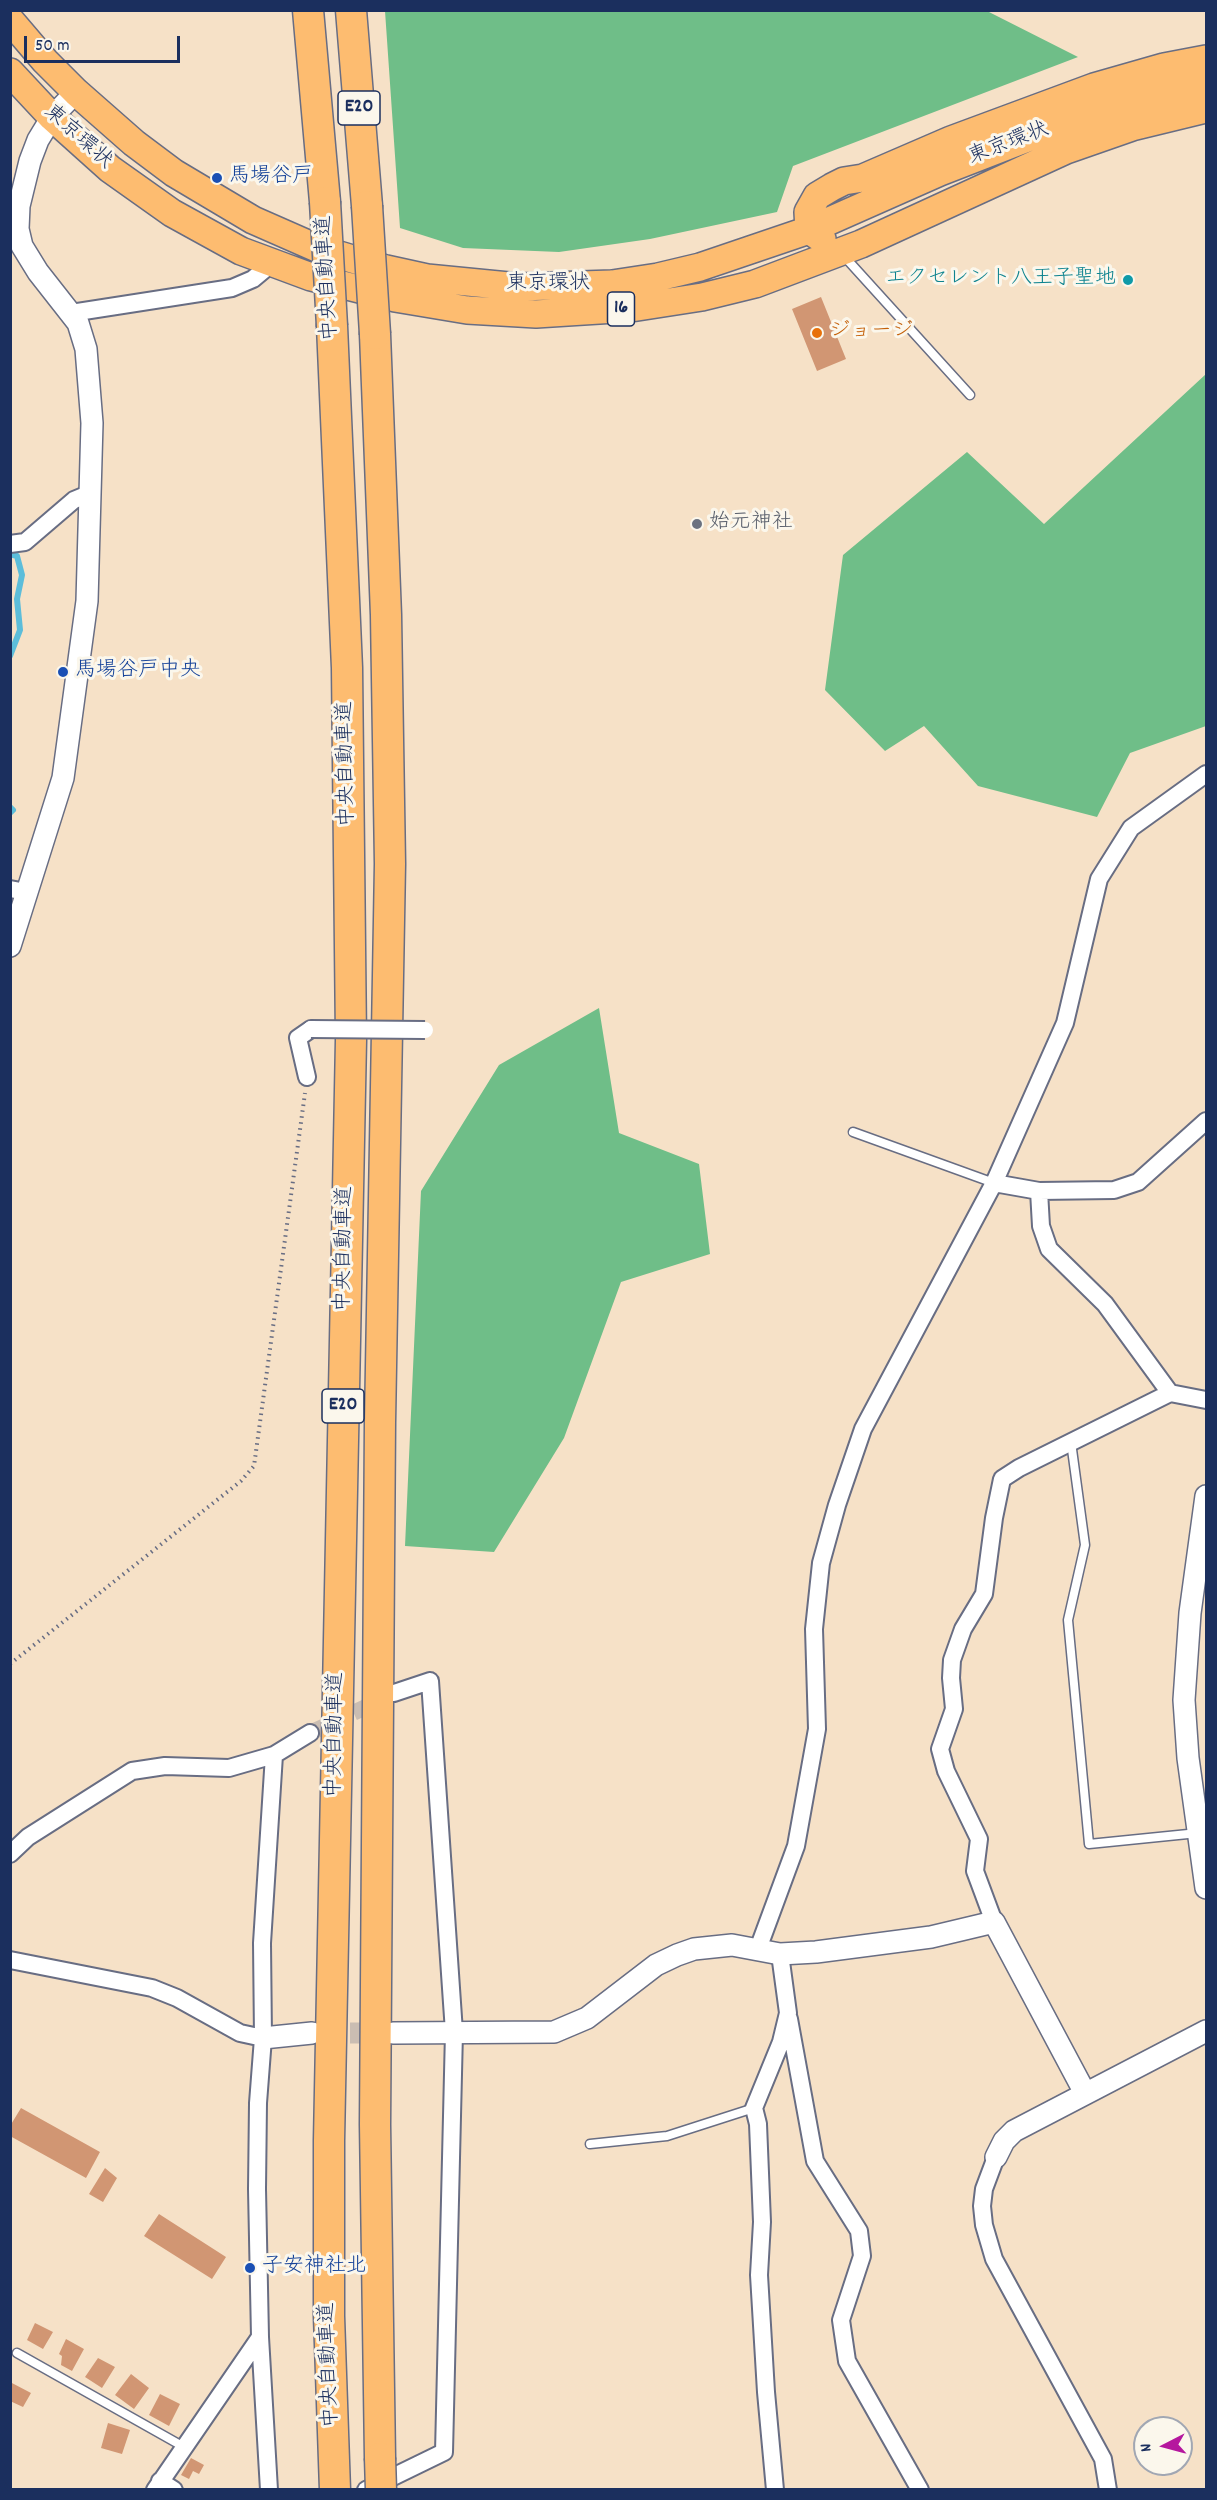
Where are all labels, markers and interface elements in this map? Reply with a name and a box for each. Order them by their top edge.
scale bar [27,24,183,62]
text: 50 m [35,34,70,59]
road number: E20 [338,91,380,125]
street label: 東京環状 [37,101,117,175]
street label: 東京環状 [965,118,1053,172]
place label: 馬場谷戸 [229,165,313,191]
marker: 馬場谷戸 [210,171,224,185]
street label: 中央自動車道 [313,214,345,342]
place label: エクセレント八王子聖地 [885,267,1116,293]
street label: 東京環状 [506,272,590,298]
marker: エクセレント八王子聖地 [1121,273,1135,287]
road number: 16 [608,292,634,326]
place label: ジョージ [829,320,913,346]
marker: ジョージ [810,326,824,340]
place label: 始元神社 [709,511,793,537]
marker: 始元神社 [690,517,704,531]
place label: 馬場谷戸中央 [75,659,201,685]
marker: 馬場谷戸中央 [56,665,70,679]
street label: 中央自動車道 [334,701,362,827]
street label: 中央自動車道 [332,1186,360,1312]
road number: E20 [322,1389,364,1423]
street label: 中央自動車道 [323,1672,351,1798]
place label: 子安神社北 [262,2255,367,2281]
marker: 子安神社北 [243,2261,257,2275]
street label: 中央自動車道 [316,2302,346,2428]
north arrow [1133,2416,1193,2476]
text: N [1135,2443,1158,2453]

